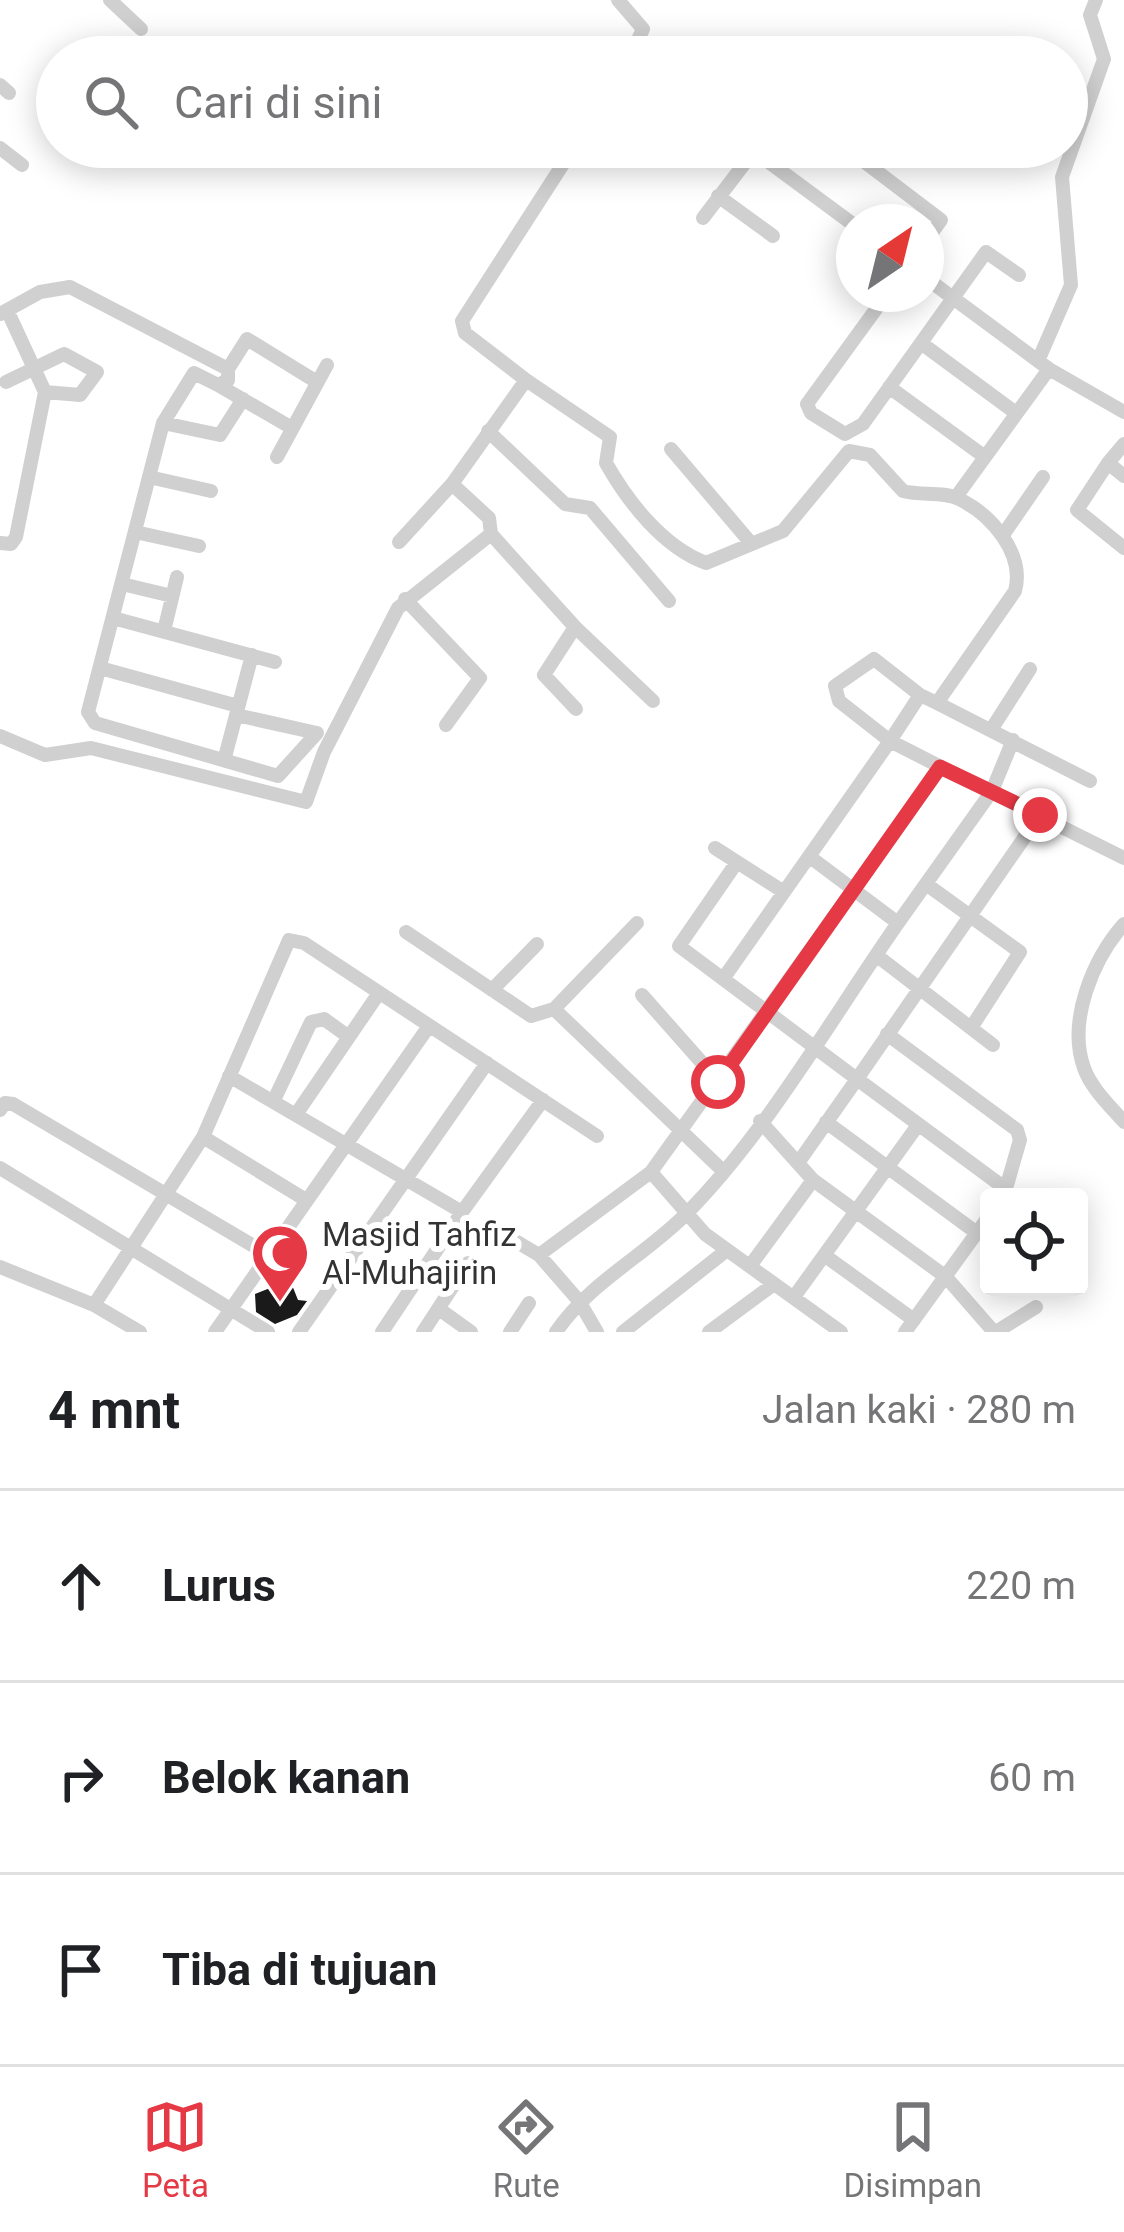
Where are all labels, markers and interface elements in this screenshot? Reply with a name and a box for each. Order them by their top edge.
search box [36,36,1088,168]
icon: search [78,69,144,135]
text: Cari di sini [174,76,383,129]
north arrow [836,204,944,312]
route end [1013,788,1067,842]
route start [691,1055,745,1109]
map controls [980,1188,1088,1296]
button: locate [980,1188,1088,1296]
place label: Masjid Tahfiz Al-Muhajirin [322,1215,517,1292]
mosque icon: Masjid Tahfiz Al-Muhajirin [249,1222,311,1304]
text: 4 mnt [48,1381,180,1440]
text: Jalan kaki · 280 m [762,1387,1076,1433]
icon: ahead [48,1553,114,1619]
text: Lurus [162,1559,276,1612]
text: 220 m [966,1563,1076,1609]
icon: right [48,1745,114,1811]
text: Belok kanan [162,1751,410,1804]
text: 60 m [988,1755,1076,1801]
icon: arrive [48,1937,114,2003]
text: Tiba di tujuan [162,1943,437,1996]
tab: Peta [142,2094,209,2205]
tab: Rute [493,2094,560,2205]
tab: Disimpan [844,2094,982,2205]

